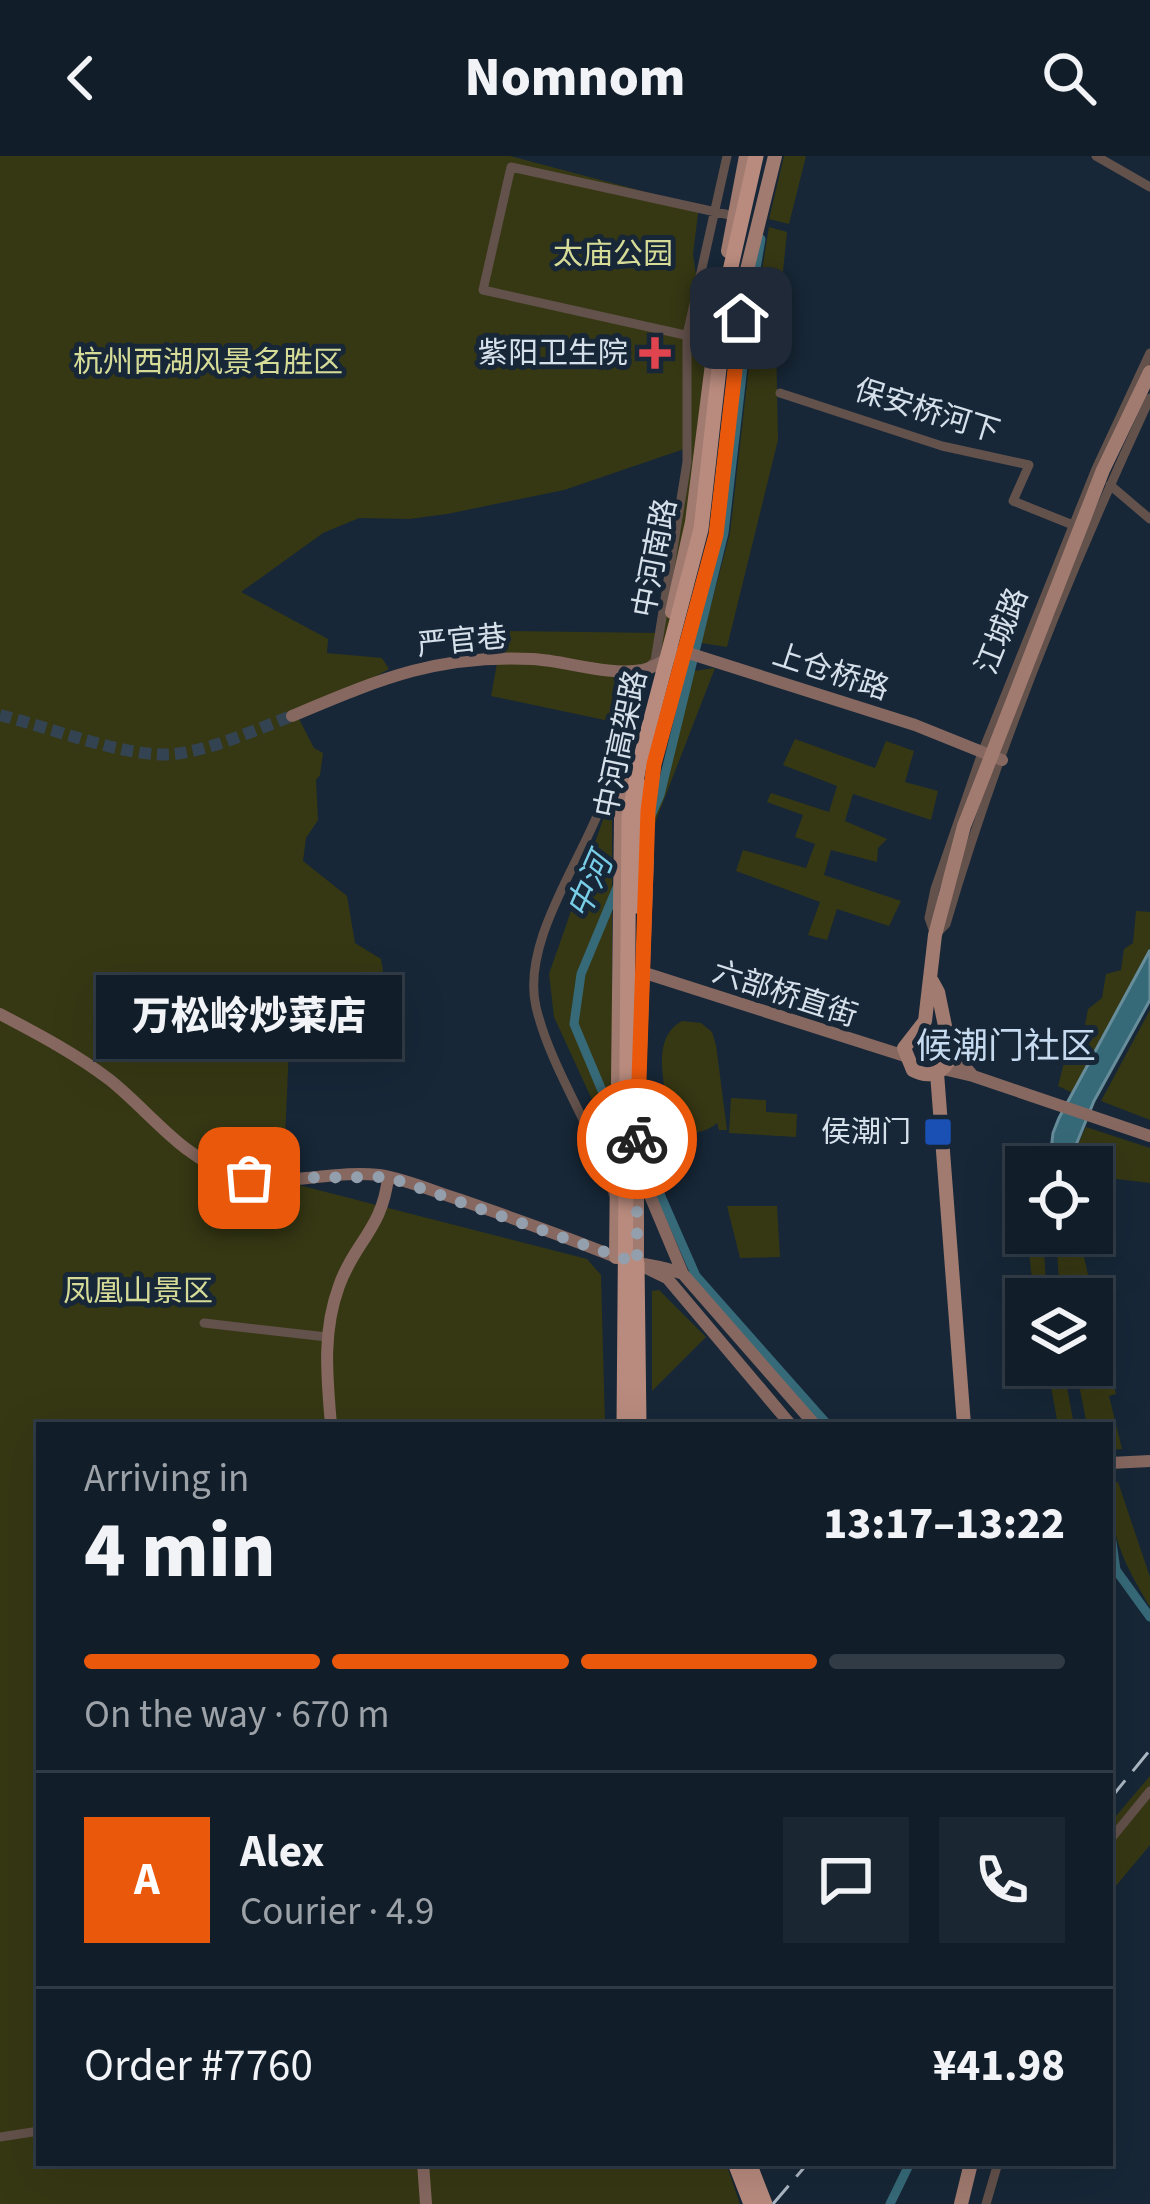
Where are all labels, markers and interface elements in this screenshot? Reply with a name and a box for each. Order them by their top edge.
text: Nomnom [465,40,685,117]
icon: back [48,45,114,111]
icon: search [1036,45,1102,111]
park label: 太庙公园 [553,233,673,276]
pin [690,267,792,369]
icon: home [708,285,774,351]
place label: 紫阳卫生院 [478,332,628,375]
marker: 紫阳卫生院 [639,337,671,369]
park label: 杭州西湖风景名胜区 [73,341,343,384]
street label: 保安桥河下 [849,369,1005,453]
street label: 中河南路 [622,495,688,621]
street label: 江城路 [965,581,1039,681]
street label: 严官巷 [415,615,509,667]
street label: 上仓桥路 [767,633,895,711]
street label: 中河高架路 [584,666,658,822]
water label: 中河 [555,841,627,926]
street label: 六部桥直街 [707,950,863,1038]
callout: 万松岭炒菜店 [96,974,402,1058]
text: 万松岭炒菜店 [132,989,366,1045]
district label: 候潮门社区 [916,1021,1096,1072]
courier [577,1079,697,1199]
icon: bike [604,1106,670,1172]
place label: 侯潮门 [821,1111,911,1154]
marker: 侯潮门 [922,1116,954,1148]
pin [198,1127,300,1229]
icon: bag [216,1145,282,1211]
map controls [1005,1146,1113,1386]
button: locate [1005,1146,1113,1254]
park label: 凤凰山景区 [63,1270,213,1313]
button: layers [1005,1278,1113,1386]
text: Arriving in [84,1451,249,1507]
text: 13:17–13:22 [823,1492,1065,1556]
text: 4 min [84,1496,276,1607]
text: On the way · 670 m [84,1687,390,1743]
button: chat [783,1817,909,1943]
button: phone [939,1817,1065,1943]
text: Alex [240,1820,324,1884]
text: A [134,1848,160,1912]
text: Courier · 4.9 [240,1884,434,1940]
text: Order #7760 [84,2034,313,2098]
text: ¥41.98 [933,2034,1065,2098]

